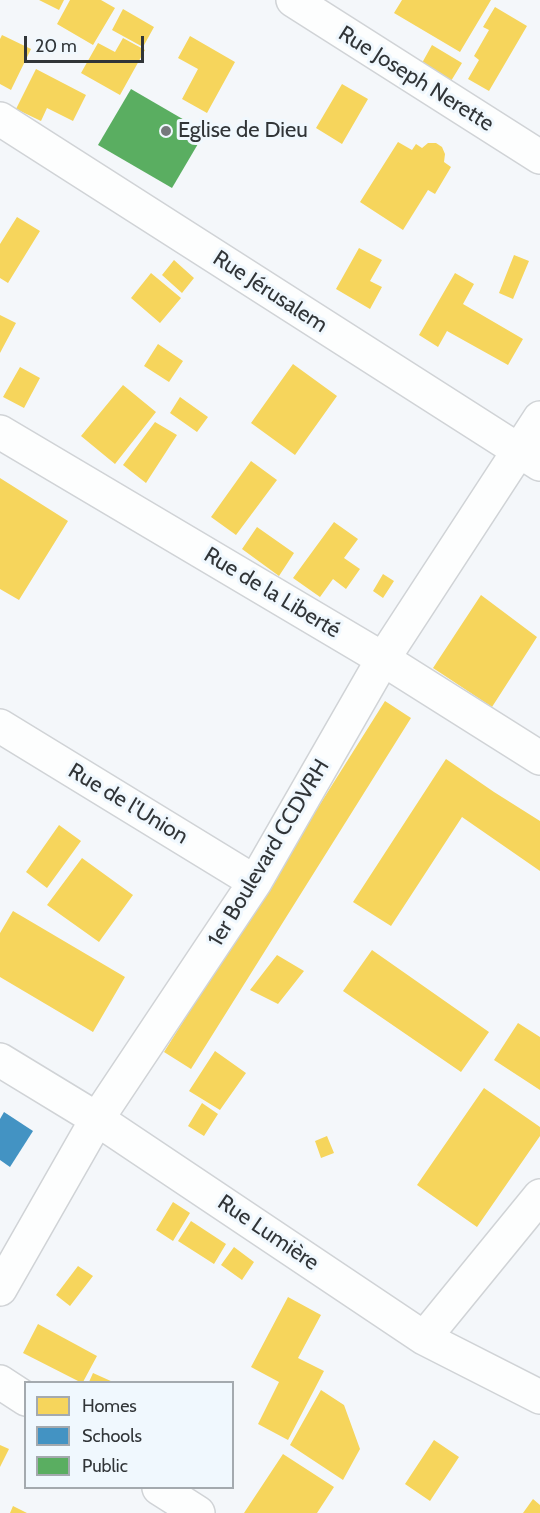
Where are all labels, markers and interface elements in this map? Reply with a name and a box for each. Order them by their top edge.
street label: Rue Joseph Nerette [334,21,498,137]
scale bar [27,24,147,62]
text: 20 m [35,35,77,57]
place label: Eglise de Dieu [178,118,308,144]
marker: Eglise de Dieu [159,124,173,138]
street label: Rue Jérusalem [208,245,332,339]
street label: Rue de la Liberté [199,542,345,644]
street label: 1er Boulevard CCDVRH [203,755,335,951]
street label: Rue de l'Union [63,758,193,850]
street label: Rue Lumière [212,1190,324,1276]
legend [24,1381,234,1489]
text: Homes [82,1395,137,1417]
text: Schools [82,1425,142,1447]
text: Public [82,1455,128,1477]

